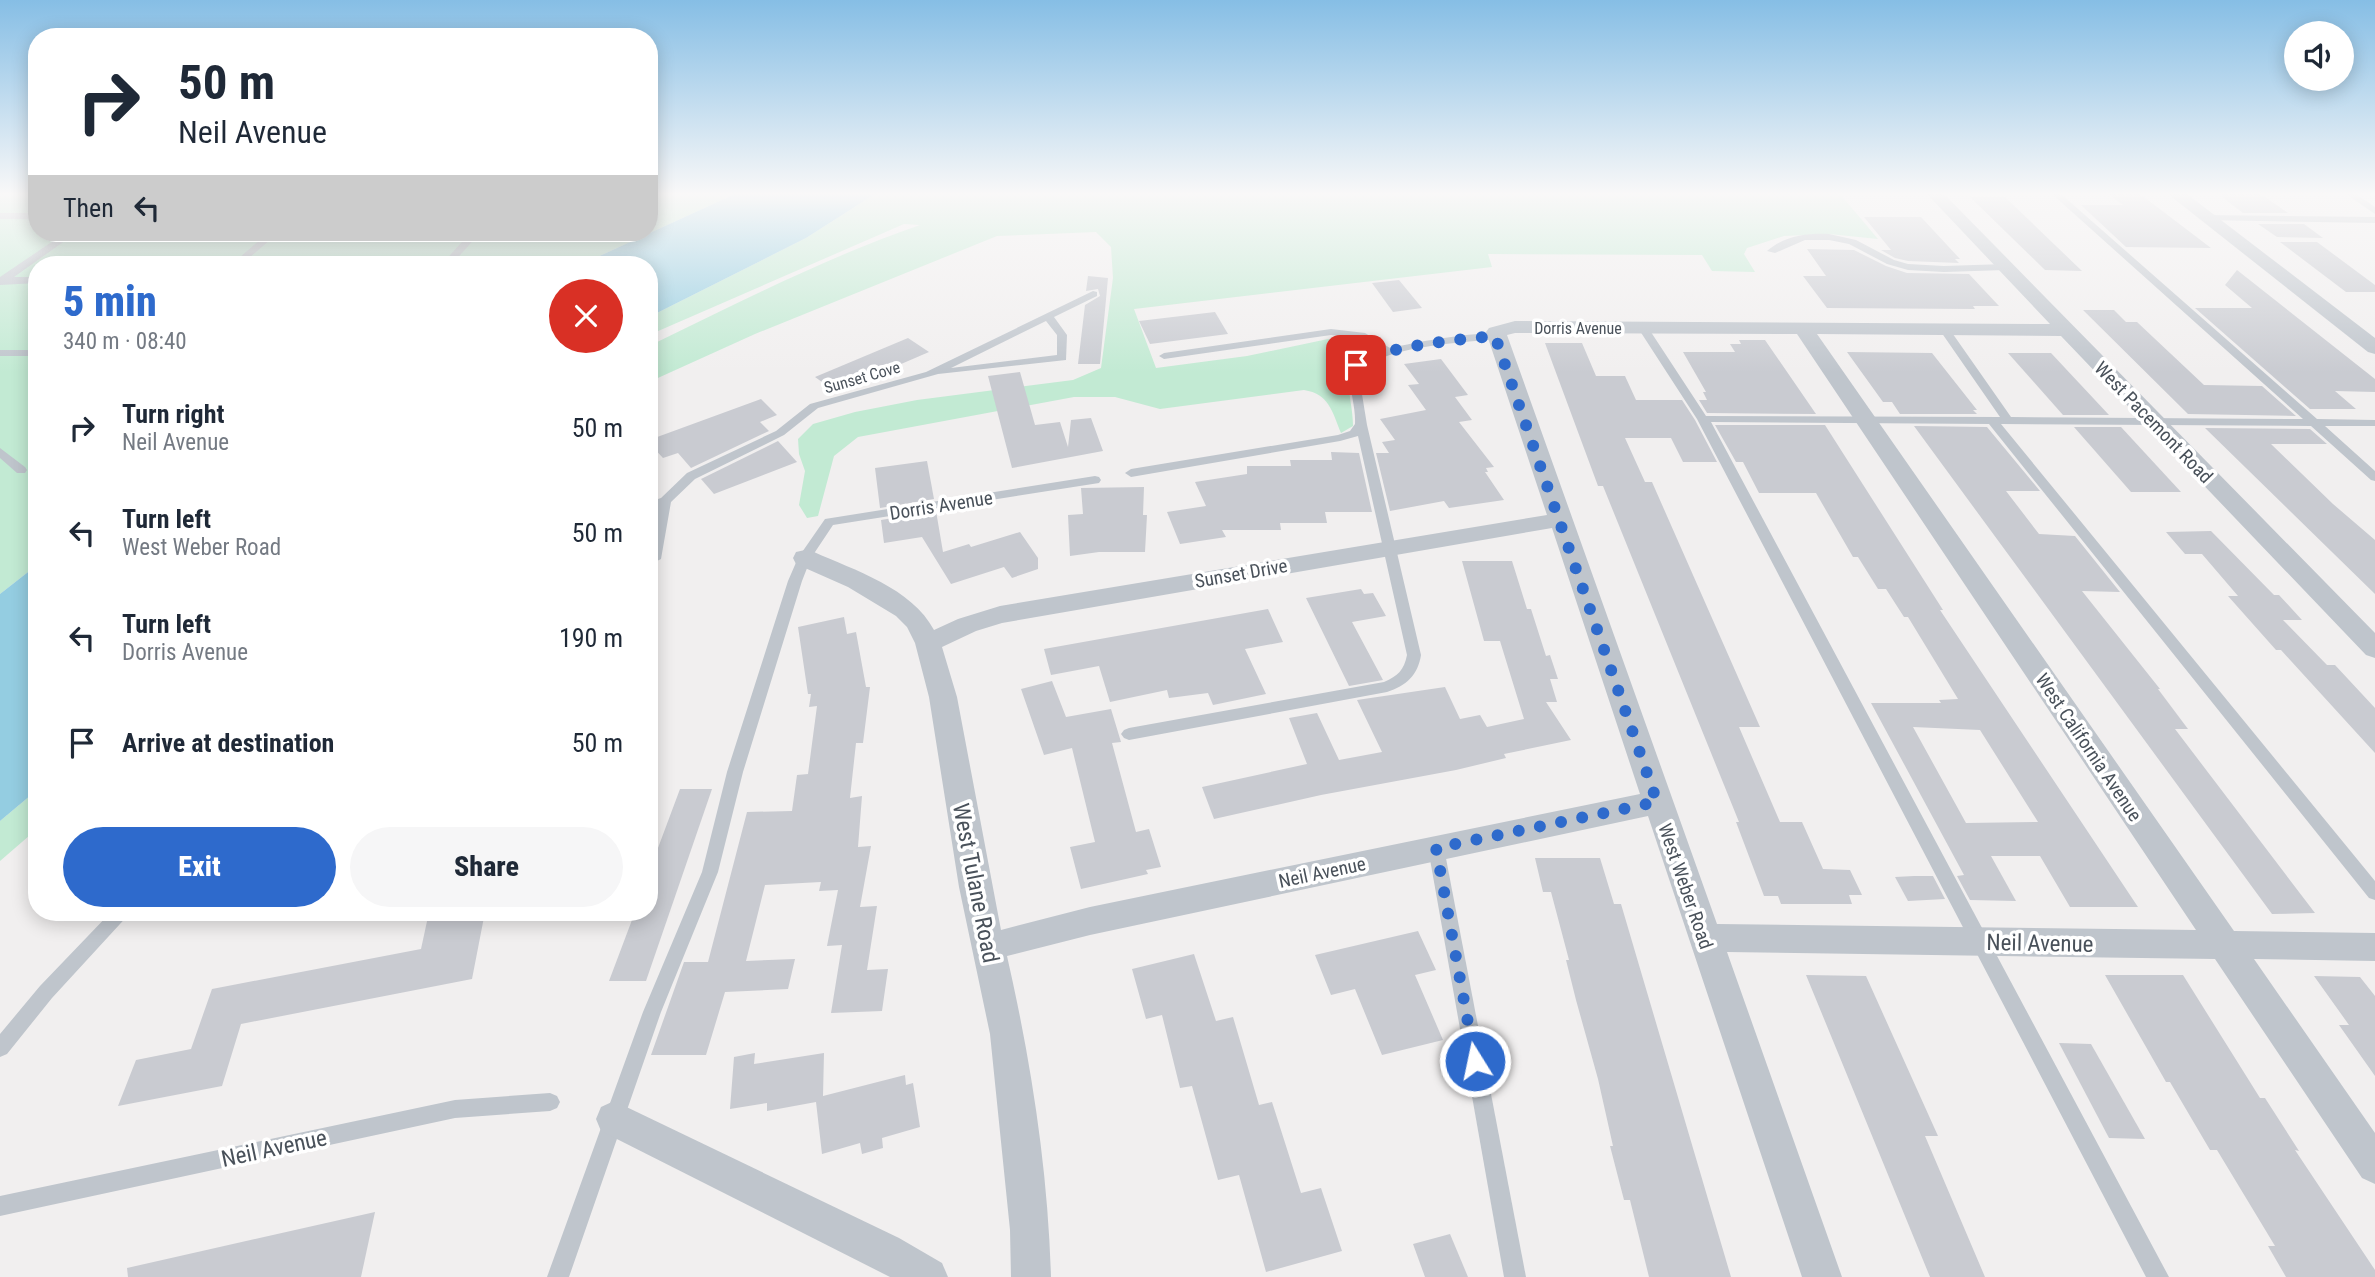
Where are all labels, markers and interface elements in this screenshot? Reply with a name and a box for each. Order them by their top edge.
map controls [2284,21,2354,91]
button: sound [2284,21,2354,91]
text: 50 m [178,54,275,111]
icon: right [63,56,154,147]
text: Neil Avenue [178,113,327,151]
icon: left [128,189,166,227]
text: Then [63,193,114,223]
text: 5 min [63,277,157,326]
button: close [549,279,623,353]
street label: Dorris Avenue [1534,319,1622,338]
text: 340 m · 08:40 [63,328,187,355]
pin [1326,335,1386,395]
icon: arrive [1337,346,1375,384]
street label: West Pacemont Road [2090,357,2218,488]
street label: Sunset Cove [822,358,902,397]
text: Turn right [122,399,224,429]
icon: right [63,409,101,447]
text: 50 m [572,413,623,443]
text: Neil Avenue [122,429,229,456]
street label: Dorris Avenue [888,486,994,525]
text: Turn left [122,504,211,534]
icon: left [63,514,101,552]
text: 50 m [572,518,623,548]
text: West Weber Road [122,534,281,561]
street label: Sunset Drive [1193,554,1289,593]
text: Turn left [122,609,211,639]
icon: left [63,619,101,657]
text: 190 m [559,623,623,653]
text: Dorris Avenue [122,639,248,666]
street label: West California Avenue [2031,669,2147,826]
icon: arrive [63,724,101,762]
text: Arrive at destination [122,728,334,758]
text: 50 m [572,728,623,758]
street label: West Tulane Road [947,801,1004,965]
street label: West Weber Road [1653,820,1718,952]
button: Exit [63,827,336,907]
button: Share [350,827,623,907]
street label: Neil Avenue [1276,852,1368,893]
street label: Neil Avenue [1986,929,2094,958]
position arrow [1438,1024,1512,1098]
street label: Neil Avenue [219,1124,329,1173]

